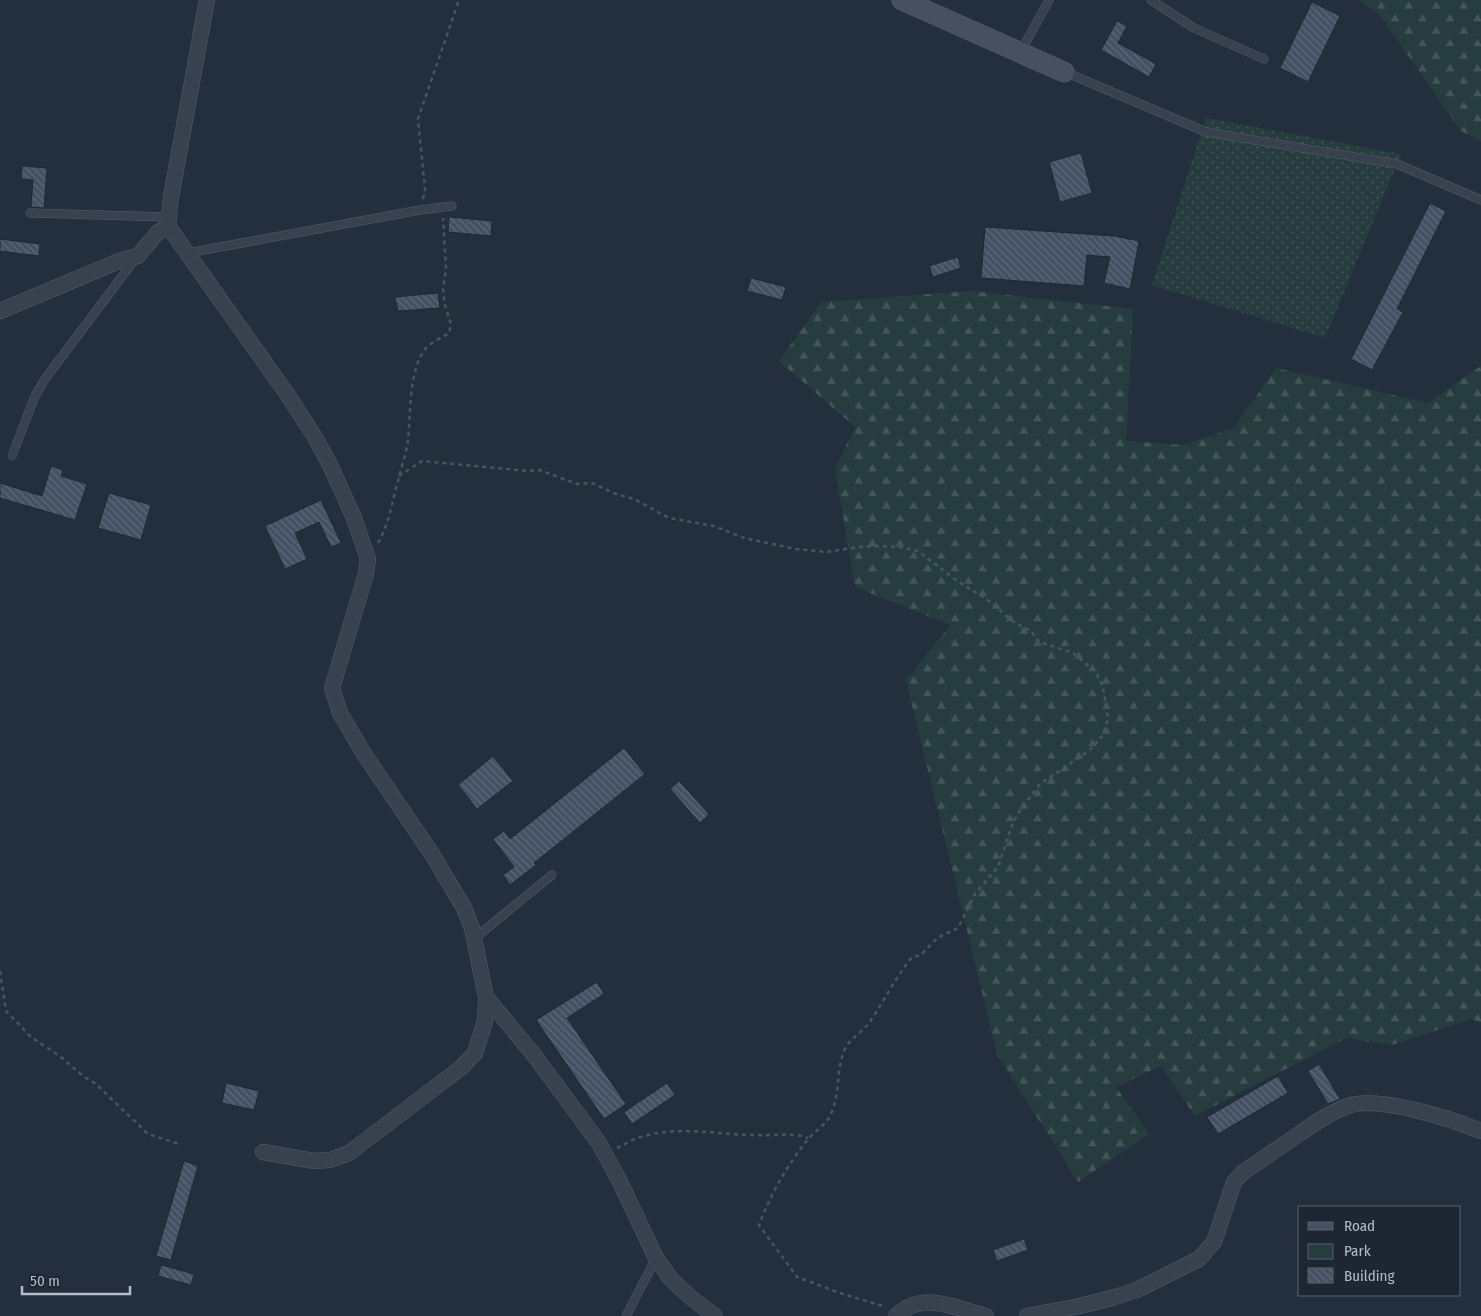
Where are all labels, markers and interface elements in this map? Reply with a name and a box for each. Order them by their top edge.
legend [1298,1206,1461,1296]
text: Road [1344,1217,1375,1235]
text: Park [1344,1242,1371,1260]
scale bar [22,1264,130,1296]
text: Building [1344,1267,1395,1285]
text: 50 m [30,1272,60,1290]

